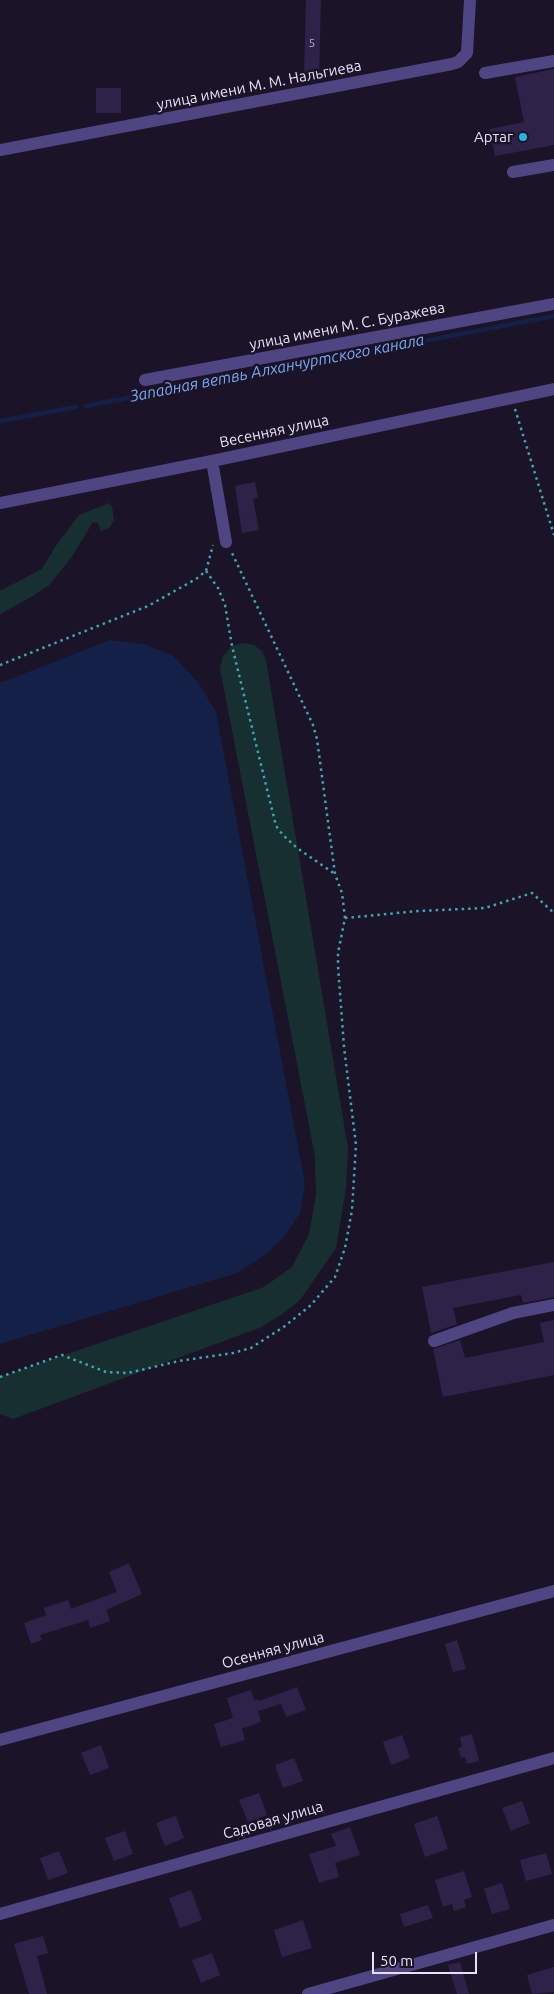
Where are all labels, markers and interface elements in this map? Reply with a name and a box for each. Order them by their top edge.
house number: 5 [309,36,315,50]
street label: улица имени М. М. Нальгиева [155,56,363,114]
place label: Артаг [474,128,513,146]
marker: Артаг [517,131,529,143]
street label: улица имени М. С. Буражева [248,298,446,354]
water label: Западная ветвь Алханчуртского канала [128,330,426,406]
street label: Весенняя улица [218,411,330,451]
street label: Осенняя улица [220,1628,326,1672]
street label: Садовая улица [221,1797,325,1843]
scale bar [374,1942,479,1974]
text: 50 m [380,1952,413,1969]

